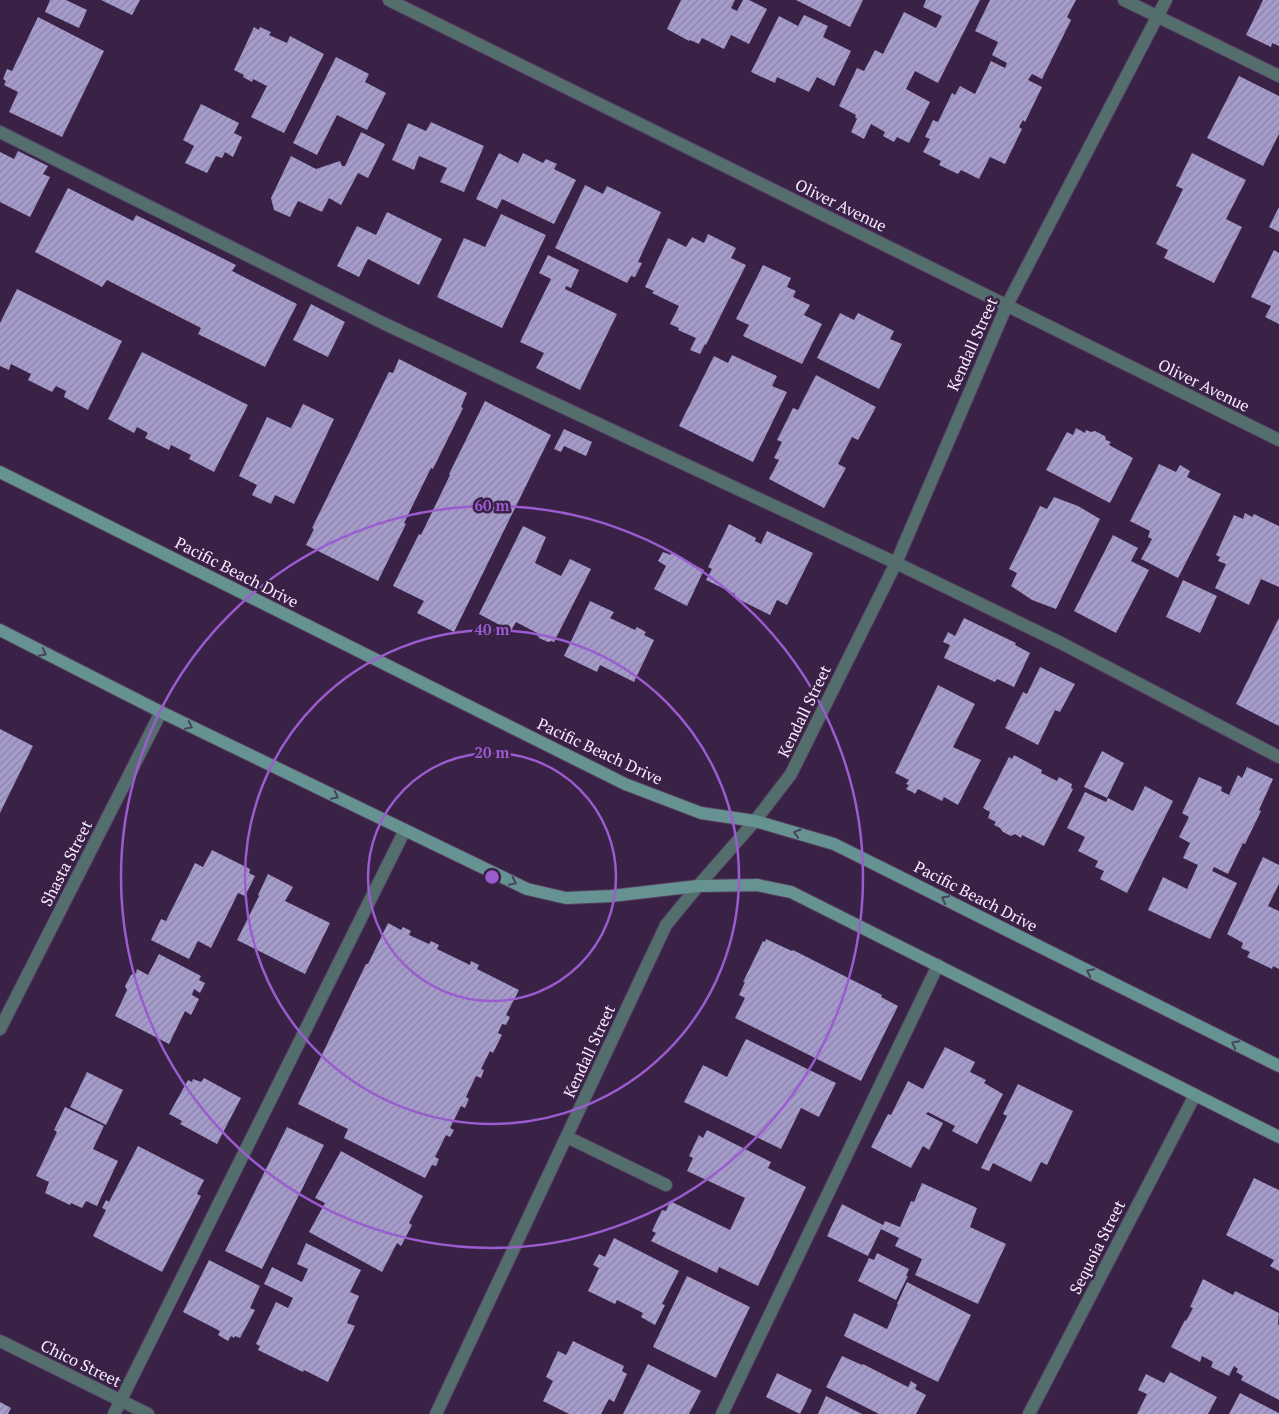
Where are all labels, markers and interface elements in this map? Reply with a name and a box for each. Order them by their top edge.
street label: Oliver Avenue [791,173,891,237]
street label: Kendall Street [942,294,1002,394]
street label: Oliver Avenue [1154,353,1254,417]
text: 60 m [475,495,510,515]
street label: Pacific Beach Drive [172,531,302,613]
text: 40 m [475,619,510,639]
one-way arrow [38,647,47,657]
street label: Kendall Street [772,661,836,761]
street label: Pacific Beach Drive [534,712,666,790]
one-way arrow [183,719,192,729]
text: 20 m [475,742,510,762]
one-way arrow [330,790,339,800]
street label: Shasta Street [35,816,97,910]
one-way arrow [793,828,801,838]
street label: Pacific Beach Drive [911,855,1041,937]
centre of rings [483,868,501,886]
one-way arrow [508,876,517,886]
one-way arrow [941,895,950,905]
one-way arrow [1086,968,1095,978]
street label: Kendall Street [558,1001,620,1101]
one-way arrow [1232,1040,1241,1050]
street label: Sequoia Street [1064,1196,1130,1298]
street label: Chico Street [37,1334,125,1392]

